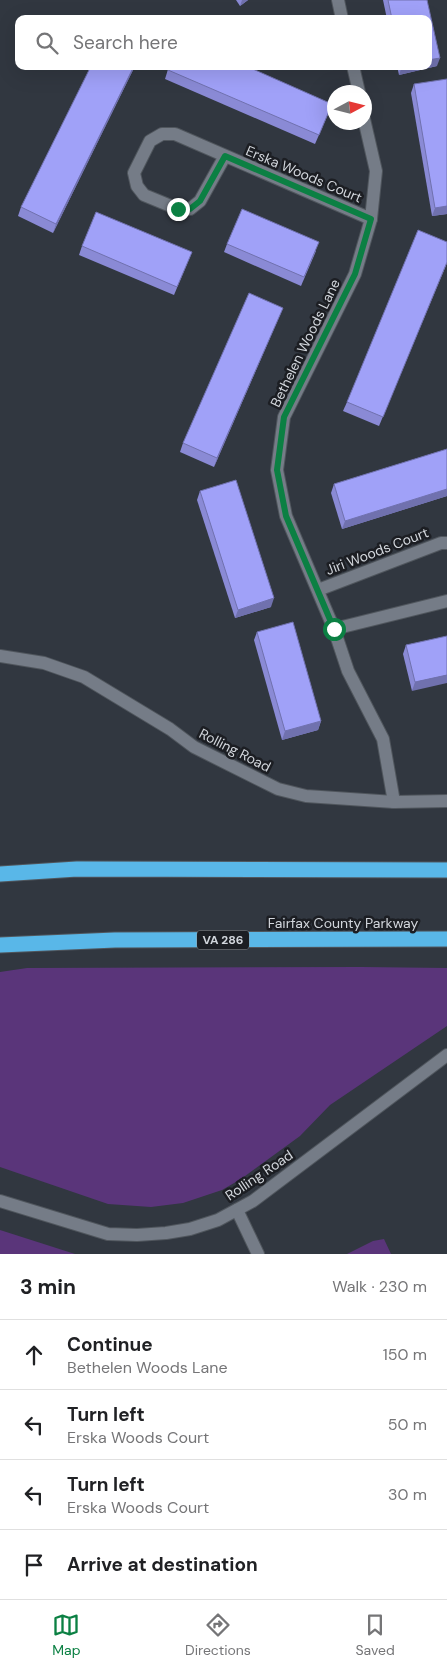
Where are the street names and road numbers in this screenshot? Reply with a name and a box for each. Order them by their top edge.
street label: Erska Woods Court [243,141,365,207]
street label: Bethelen Woods Lane [266,276,344,410]
street label: Jiri Woods Court [323,523,431,579]
street label: Rolling Road [196,724,274,776]
street label: Fairfax County Parkway [268,914,419,932]
road number: VA 286 [197,930,249,950]
street label: Rolling Road [222,1146,296,1204]

